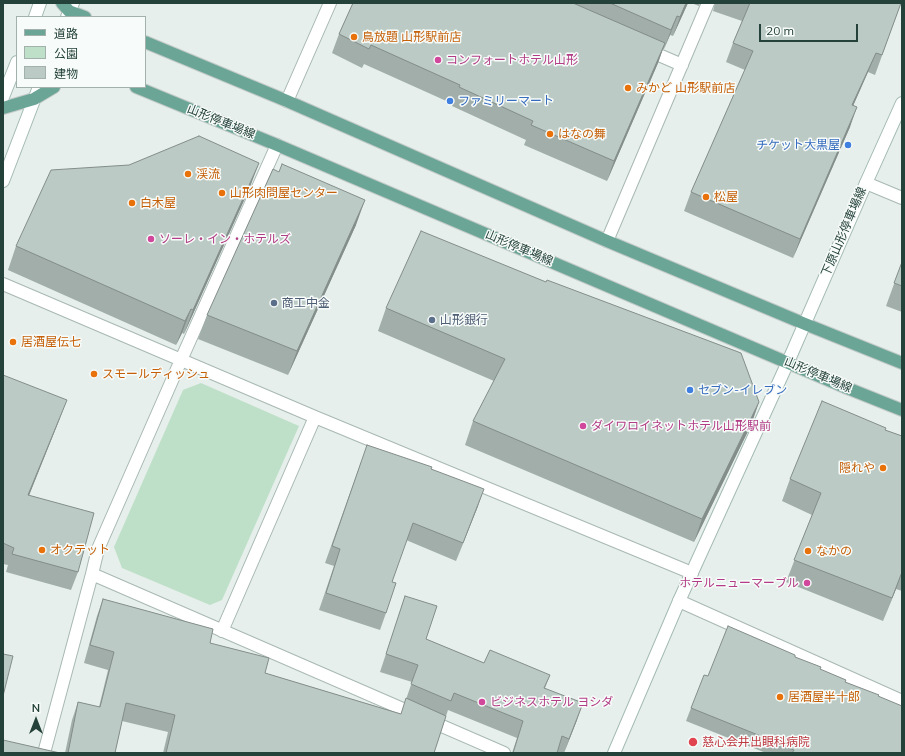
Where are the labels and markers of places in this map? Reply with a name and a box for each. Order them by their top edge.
place label: 鳥放題 山形駅前店 [362,30,461,44]
marker: 鳥放題 山形駅前店 [349,32,359,42]
place label: コンフォートホテル山形 [446,53,578,67]
marker: コンフォートホテル山形 [433,55,443,65]
place label: みかど 山形駅前店 [636,81,735,95]
marker: みかど 山形駅前店 [623,83,633,93]
place label: ファミリーマート [458,94,554,108]
marker: ファミリーマート [445,96,455,106]
place label: はなの舞 [558,127,606,141]
marker: はなの舞 [545,129,555,139]
place label: チケット大黒屋 [756,138,840,152]
marker: チケット大黒屋 [843,140,853,150]
place label: 渓流 [196,167,220,181]
marker: 渓流 [183,169,193,179]
place label: 山形肉問屋センター [230,186,338,200]
marker: 山形肉問屋センター [217,188,227,198]
place label: 松屋 [714,190,738,204]
marker: 松屋 [701,192,711,202]
place label: 白木屋 [140,196,176,210]
marker: 白木屋 [127,198,137,208]
place label: ソーレ・イン・ホテルズ [159,232,291,246]
marker: ソーレ・イン・ホテルズ [146,234,156,244]
place label: 商工中金 [282,296,330,310]
marker: 商工中金 [269,298,279,308]
place label: 山形銀行 [440,313,488,327]
marker: 山形銀行 [427,315,437,325]
place label: 居酒屋伝七 [21,335,81,349]
marker: 居酒屋伝七 [8,337,18,347]
place label: スモールディッシュ [102,367,210,381]
marker: スモールディッシュ [89,369,99,379]
place label: セブン-イレブン [698,383,787,397]
marker: セブン-イレブン [685,385,695,395]
place label: ダイワロイネットホテル山形駅前 [591,419,771,433]
marker: ダイワロイネットホテル山形駅前 [578,421,588,431]
place label: 隠れや [839,461,875,475]
marker: 隠れや [878,463,888,473]
place label: オクテット [50,543,110,557]
place label: なかの [816,544,852,558]
marker: オクテット [37,545,47,555]
marker: なかの [803,546,813,556]
place label: ホテルニューマーブル [679,576,799,590]
marker: ホテルニューマーブル [802,578,812,588]
place label: 居酒屋半十郎 [788,690,860,704]
marker: 居酒屋半十郎 [775,692,785,702]
place label: ビジネスホテル ヨシダ [490,695,613,709]
marker: ビジネスホテル ヨシダ [477,697,487,707]
place label: 慈心会井出眼科病院 [702,735,810,749]
marker: 慈心会井出眼科病院 [687,736,699,748]

